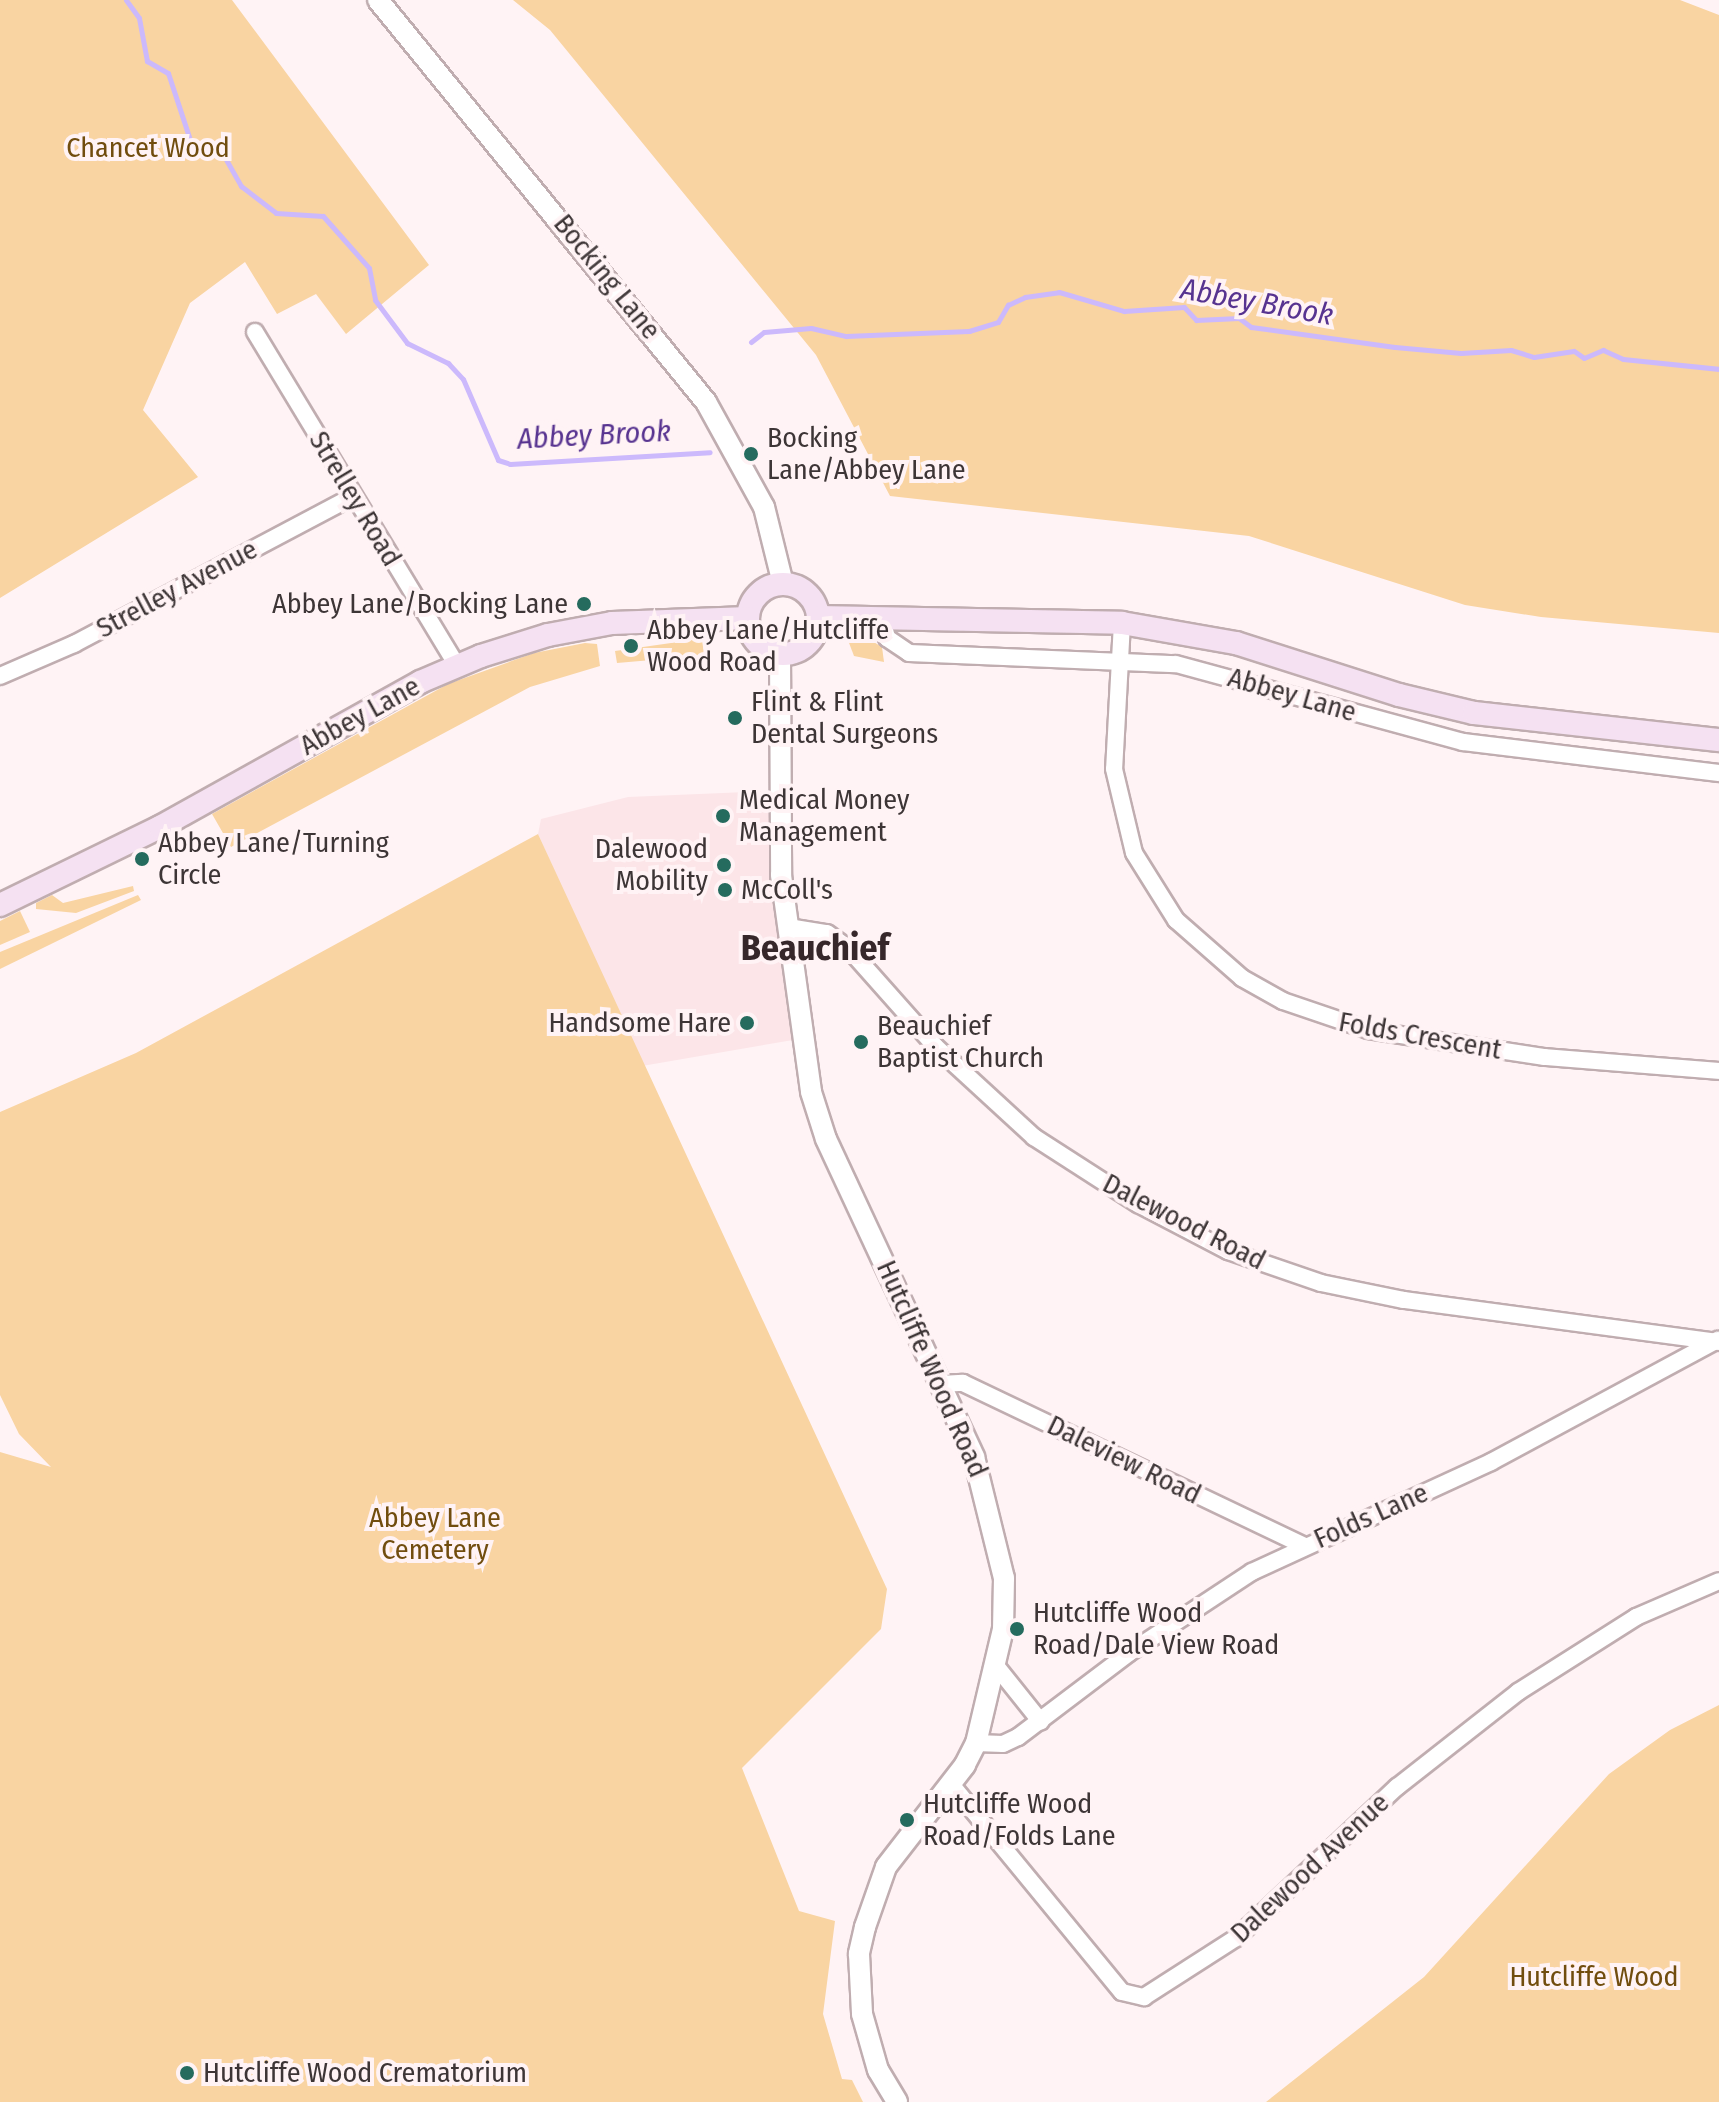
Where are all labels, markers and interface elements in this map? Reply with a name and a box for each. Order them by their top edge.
park label: Chancet Wood [66,131,230,165]
street label: Bocking Lane [546,208,668,346]
water label: Abbey Brook [1178,271,1336,333]
water label: Abbey Brook [516,413,672,457]
place label: Bocking Lane/Abbey Lane [767,421,966,487]
street label: Strelley Road [302,425,408,573]
marker: Bocking Lane/Abbey Lane [742,445,760,463]
street label: Strelley Avenue [91,533,263,645]
place label: Abbey Lane/Bocking Lane [272,587,568,621]
marker: Abbey Lane/Bocking Lane [575,595,593,613]
place label: Abbey Lane/Hutcliffe Wood Road [647,613,889,679]
marker: Abbey Lane/Hutcliffe Wood Road [622,637,640,655]
street label: Abbey Lane [1224,661,1360,729]
street label: Abbey Lane [294,669,426,763]
place label: Flint & Flint Dental Surgeons [751,685,938,751]
marker: Flint & Flint Dental Surgeons [726,709,744,727]
place label: Medical Money Management [739,783,910,849]
marker: Medical Money Management [714,807,732,825]
place label: Abbey Lane/Turning Circle [158,826,389,892]
place label: Dalewood Mobility [595,832,708,898]
marker: Abbey Lane/Turning Circle [133,850,151,868]
marker: Dalewood Mobility [715,856,733,874]
place label: McColl's [741,873,833,907]
marker: McColl's [716,881,734,899]
district label: Beauchief [741,927,889,971]
street label: Folds Crescent [1336,1005,1504,1067]
place label: Handsome Hare [548,1006,731,1040]
place label: Beauchief Baptist Church [877,1009,1044,1075]
marker: Handsome Hare [738,1014,756,1032]
marker: Beauchief Baptist Church [852,1033,870,1051]
street label: Dalewood Road [1097,1167,1271,1277]
street label: Hutcliffe Wood Road [869,1255,995,1483]
street label: Daleview Road [1042,1408,1206,1512]
street label: Folds Lane [1309,1476,1433,1556]
park label: Abbey Lane Cemetery [369,1501,501,1567]
place label: Hutcliffe Wood Road/Dale View Road [1033,1596,1279,1662]
marker: Hutcliffe Wood Road/Dale View Road [1008,1620,1026,1638]
street label: Dalewood Avenue [1224,1786,1396,1950]
place label: Hutcliffe Wood Road/Folds Lane [923,1787,1115,1853]
marker: Hutcliffe Wood Road/Folds Lane [898,1811,916,1829]
park label: Hutcliffe Wood [1509,1960,1679,1994]
place label: Hutcliffe Wood Crematorium [203,2056,527,2090]
marker: Hutcliffe Wood Crematorium [178,2064,196,2082]

